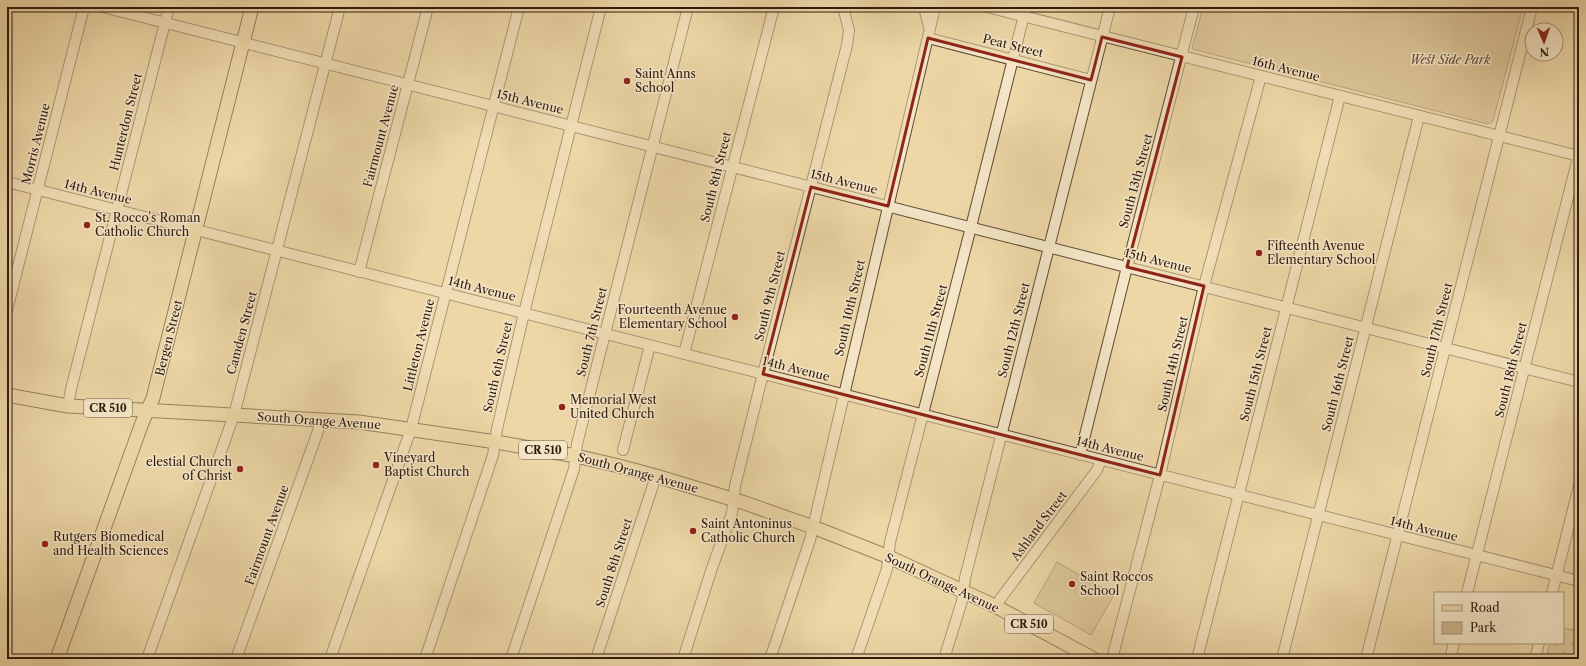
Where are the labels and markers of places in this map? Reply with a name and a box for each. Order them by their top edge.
place label: Saint Anns School [635,66,696,95]
marker: Saint Anns School [622,76,632,86]
place label: St. Rocco's Roman Catholic Church [95,210,201,239]
marker: St. Rocco's Roman Catholic Church [82,220,92,230]
place label: Fifteenth Avenue Elementary School [1267,238,1376,267]
marker: Fifteenth Avenue Elementary School [1254,248,1264,258]
place label: Fourteenth Avenue Elementary School [618,302,727,331]
marker: Fourteenth Avenue Elementary School [730,312,740,322]
place label: Memorial West United Church [570,392,657,421]
marker: Memorial West United Church [557,402,567,412]
place label: Vineyard Baptist Church [383,450,470,479]
place label: elestial Church of Christ [146,454,233,483]
marker: Vineyard Baptist Church [371,460,381,470]
marker: elestial Church of Christ [235,464,245,474]
place label: Saint Antoninus Catholic Church [701,516,796,545]
marker: Saint Antoninus Catholic Church [688,526,698,536]
place label: Rutgers Biomedical and Health Sciences [53,529,169,558]
marker: Rutgers Biomedical and Health Sciences [40,539,50,549]
place label: Saint Roccos School [1080,569,1153,598]
marker: Saint Roccos School [1067,579,1077,589]

